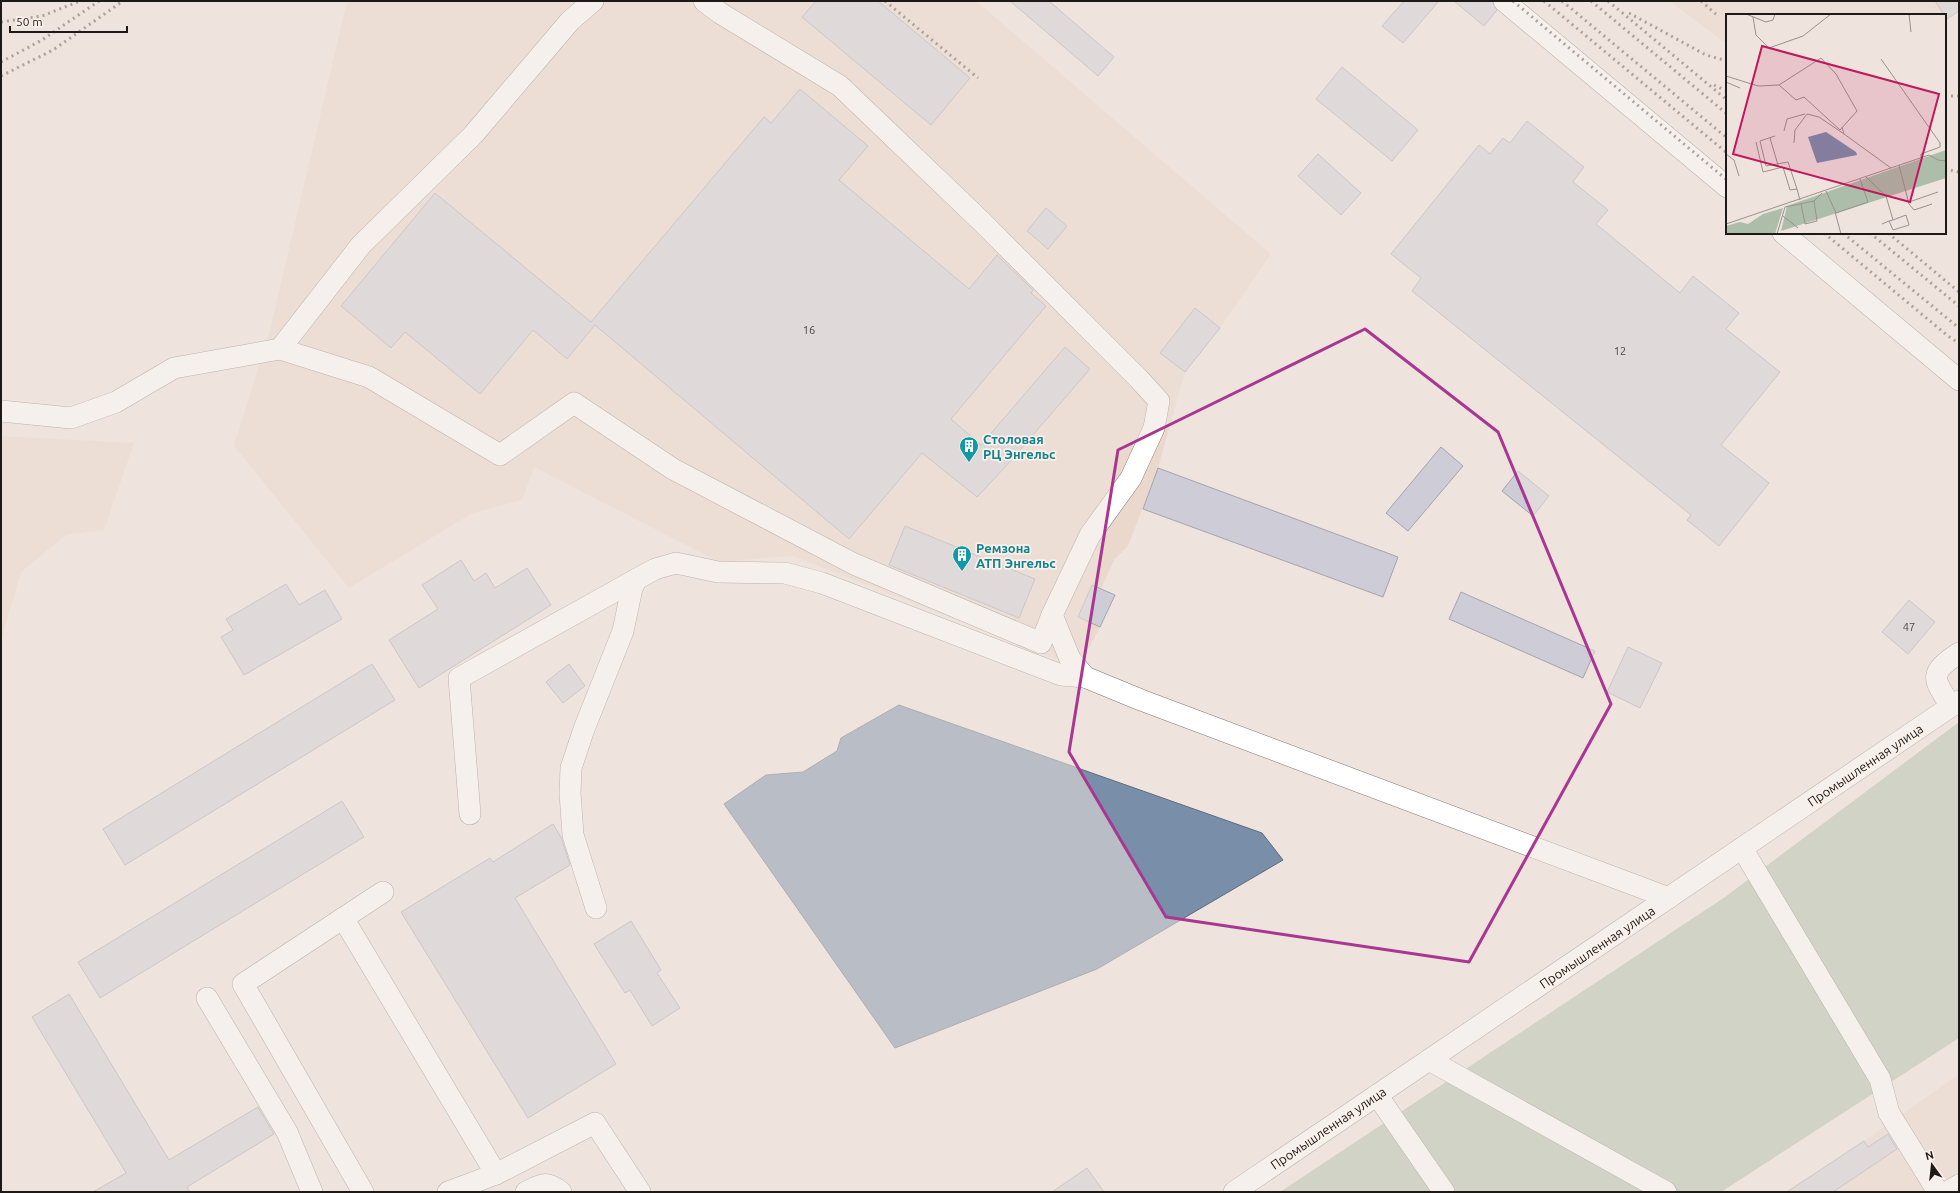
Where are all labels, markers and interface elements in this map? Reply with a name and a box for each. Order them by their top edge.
scale bar [10,8,127,34]
inset map [1726,14,1946,234]
text: 50 m [16,15,43,28]
house number: 16 [803,324,815,336]
house number: 12 [1614,345,1626,357]
place label: Столовая РЦ Энгельс [983,432,1056,461]
building icon: Столовая РЦ Энгельс [958,435,980,463]
place label: Ремзона АТП Энгельс [976,541,1056,570]
building icon: Ремзона АТП Энгельс [951,544,973,572]
house number: 47 [1903,621,1915,633]
street label: Промышленная улица [1805,721,1925,809]
street label: Промышленная улица [1537,903,1657,991]
street label: Промышленная улица [1268,1084,1388,1172]
north arrow [1912,1145,1952,1185]
text: N [1924,1148,1935,1162]

